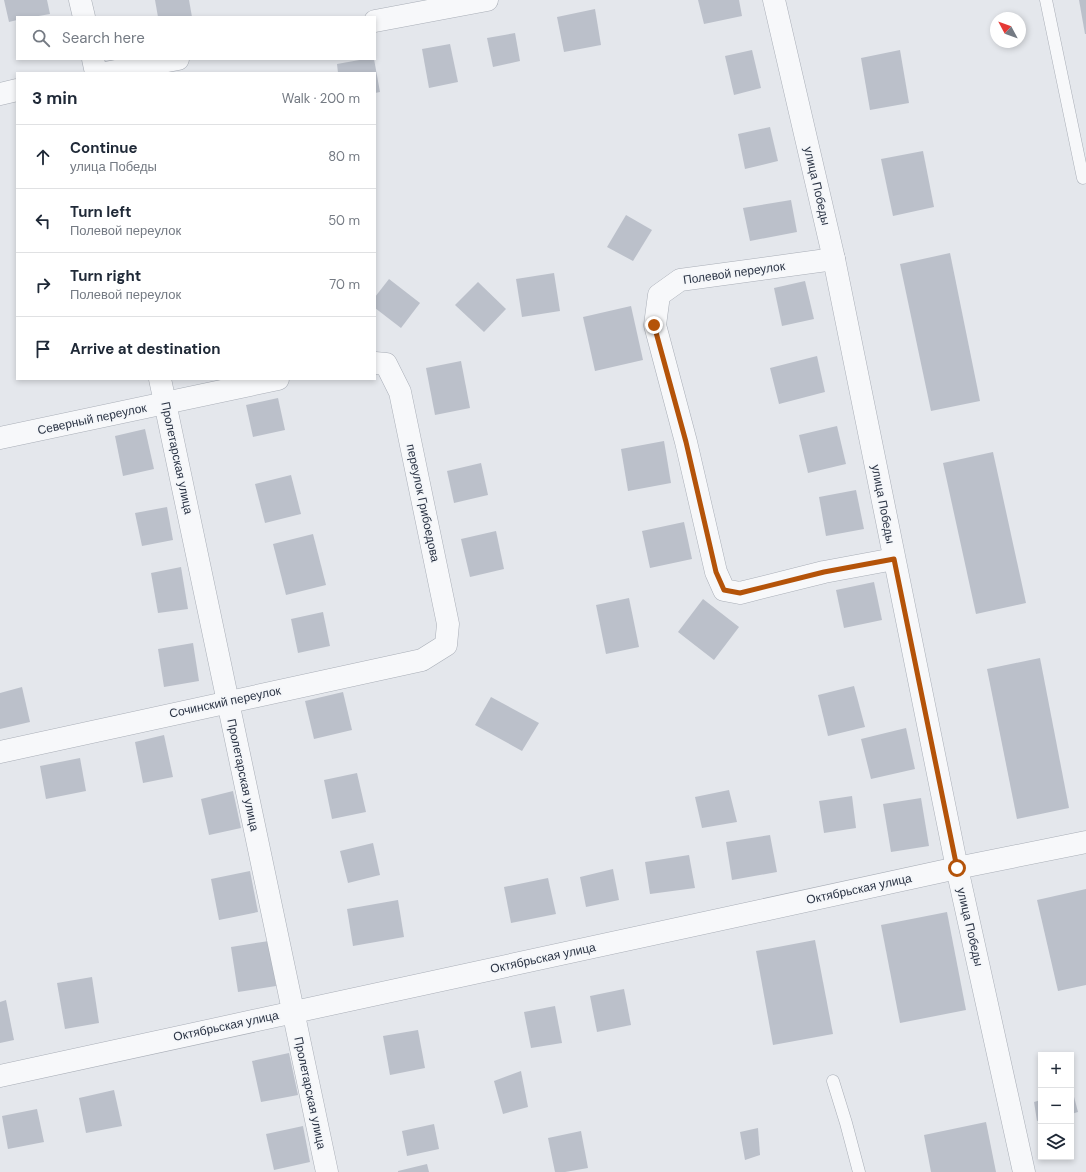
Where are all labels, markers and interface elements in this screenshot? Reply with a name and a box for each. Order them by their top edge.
north arrow [990,12,1026,48]
search box [16,16,376,60]
icon: search [30,27,52,49]
text: Search here [62,28,145,48]
text: 3 min [32,87,77,109]
text: Walk · 200 m [282,90,360,107]
text: Continue [70,138,138,158]
street label: улица Победы [800,145,834,227]
icon: ahead [32,146,54,168]
text: 80 m [328,148,360,165]
text: улица Победы [70,158,157,175]
text: Turn left [70,202,131,222]
icon: left [32,210,54,232]
text: 50 m [328,212,360,229]
text: Полевой переулок [70,222,181,239]
street label: Полевой переулок [682,258,787,288]
text: Turn right [70,266,141,286]
icon: right [32,274,54,296]
text: 70 m [329,276,360,293]
text: Полевой переулок [70,286,181,303]
route end [645,316,663,334]
icon: arrive [32,338,54,360]
text: Arrive at destination [70,339,221,359]
street label: Северный переулок [36,399,149,438]
street label: Пролетарская улица [157,400,197,516]
street label: переулок Грибоедова [403,443,443,564]
street label: улица Победы [867,463,899,545]
street label: Сочинский переулок [168,682,283,722]
street label: Пролетарская улица [223,717,263,833]
route start [948,859,966,877]
street label: Октябрьская улица [805,870,913,908]
street label: улица Победы [953,886,987,968]
street label: Октябрьская улица [489,939,597,977]
street label: Октябрьская улица [172,1007,280,1045]
street label: Пролетарская улица [290,1035,330,1151]
map controls [1038,1052,1074,1160]
button: + [1038,1052,1074,1088]
button: − [1038,1088,1074,1124]
button: layers [1038,1124,1074,1160]

